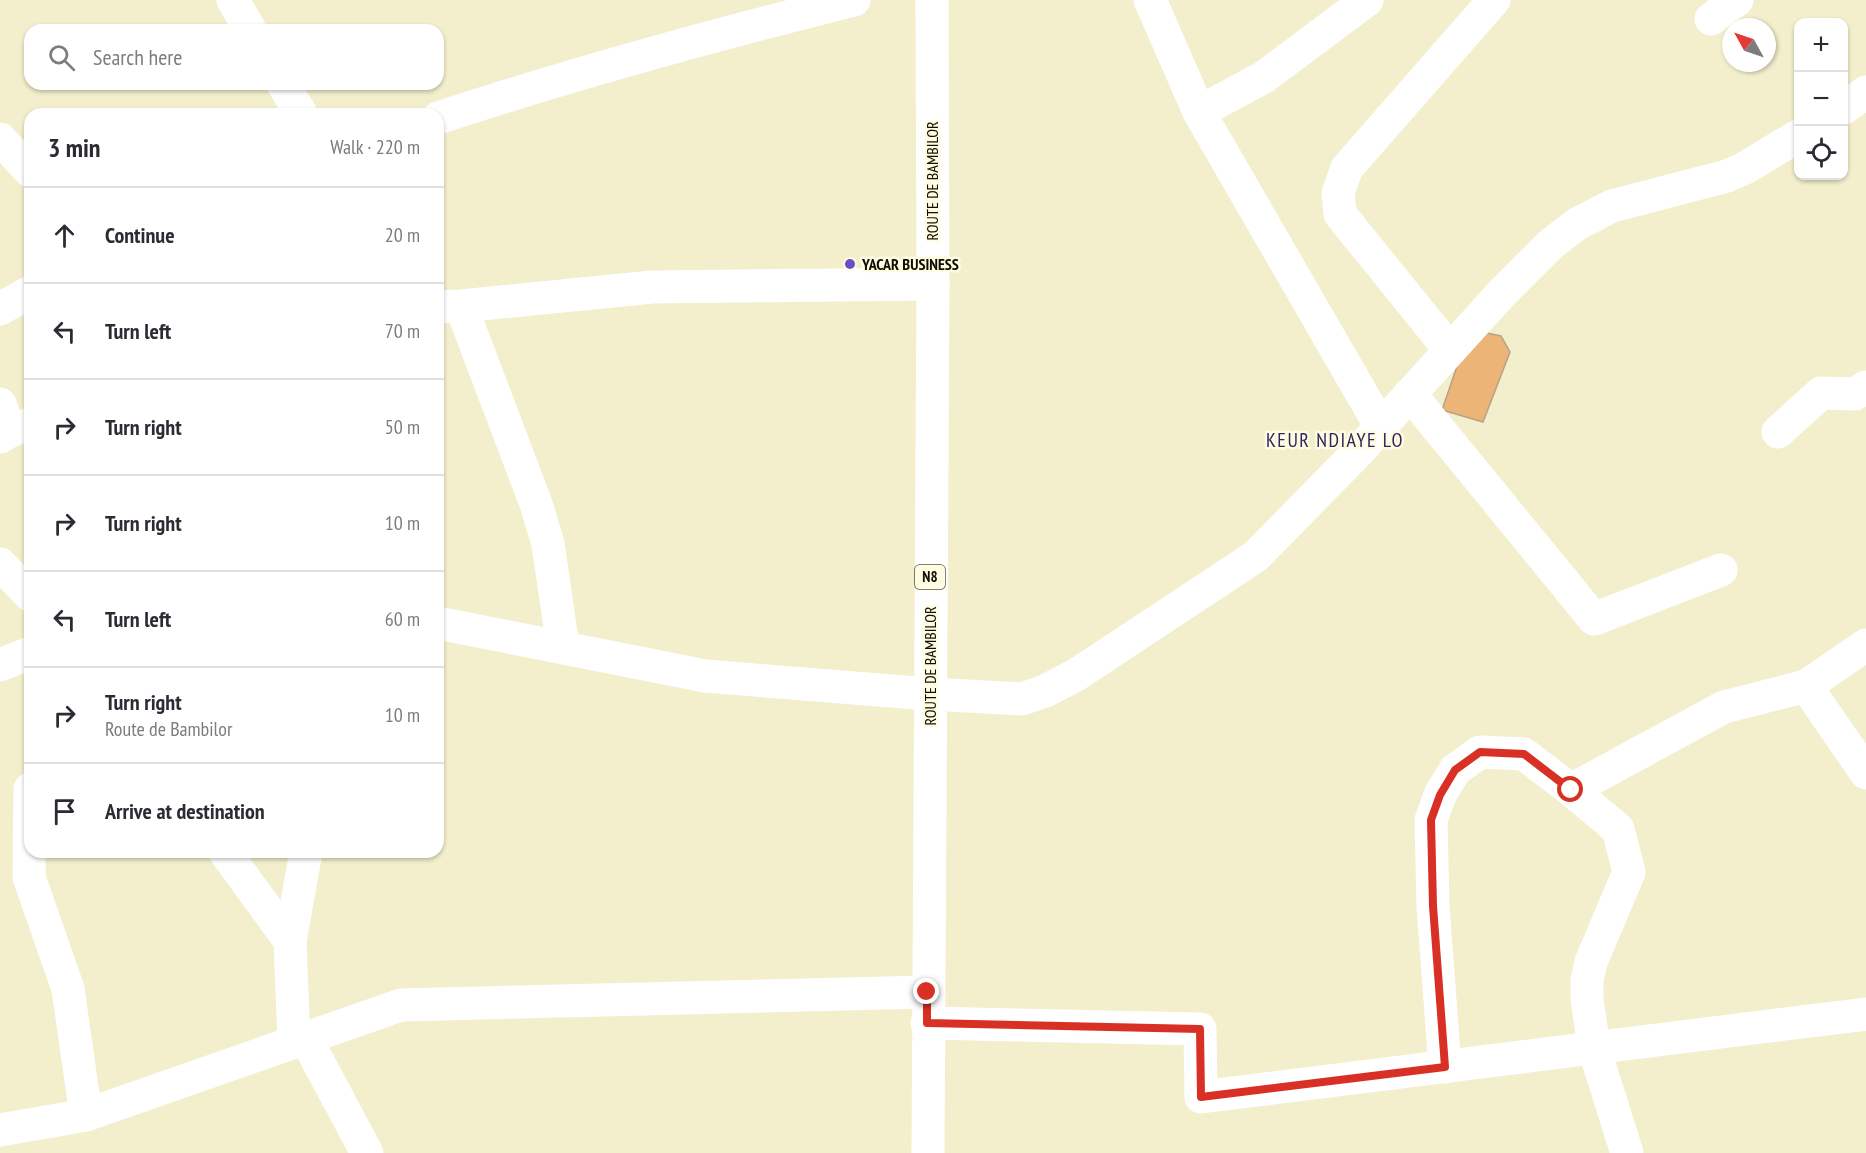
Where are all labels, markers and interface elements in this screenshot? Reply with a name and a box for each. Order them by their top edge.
north arrow [1722,18,1776,72]
map controls [1794,18,1848,180]
button: + [1794,18,1848,72]
search box [24,24,444,90]
icon: search [45,41,78,74]
text: Search here [93,43,182,71]
button: − [1794,72,1848,126]
street label: ROUTE DE BAMBILOR [922,121,942,241]
button: locate [1794,126,1848,180]
text: 3 min [48,131,101,164]
text: Walk · 220 m [330,134,420,160]
icon: ahead [48,219,81,252]
text: Continue [105,221,175,249]
text: 20 m [385,222,420,248]
place label: YACAR BUSINESS [861,254,959,274]
marker: YACAR BUSINESS [843,257,857,271]
icon: left [48,315,81,348]
text: Turn left [105,317,171,345]
text: 70 m [385,318,420,344]
icon: right [48,411,81,444]
text: Turn right [105,413,182,441]
text: 50 m [385,414,420,440]
district label: KEUR NDIAYE LO [1266,427,1404,453]
icon: right [48,507,81,540]
text: Turn right [105,509,182,537]
text: 10 m [385,510,420,536]
road number: N8 [915,565,945,589]
icon: left [48,603,81,636]
text: Turn left [105,605,171,633]
text: 60 m [385,606,420,632]
street label: ROUTE DE BAMBILOR [920,606,940,726]
text: Turn right [105,688,182,716]
icon: right [48,699,81,732]
text: 10 m [385,702,420,728]
text: Route de Bambilor [105,716,232,742]
route start [1557,776,1583,802]
icon: arrive [48,795,81,828]
text: Arrive at destination [105,797,265,825]
route end [913,978,939,1004]

